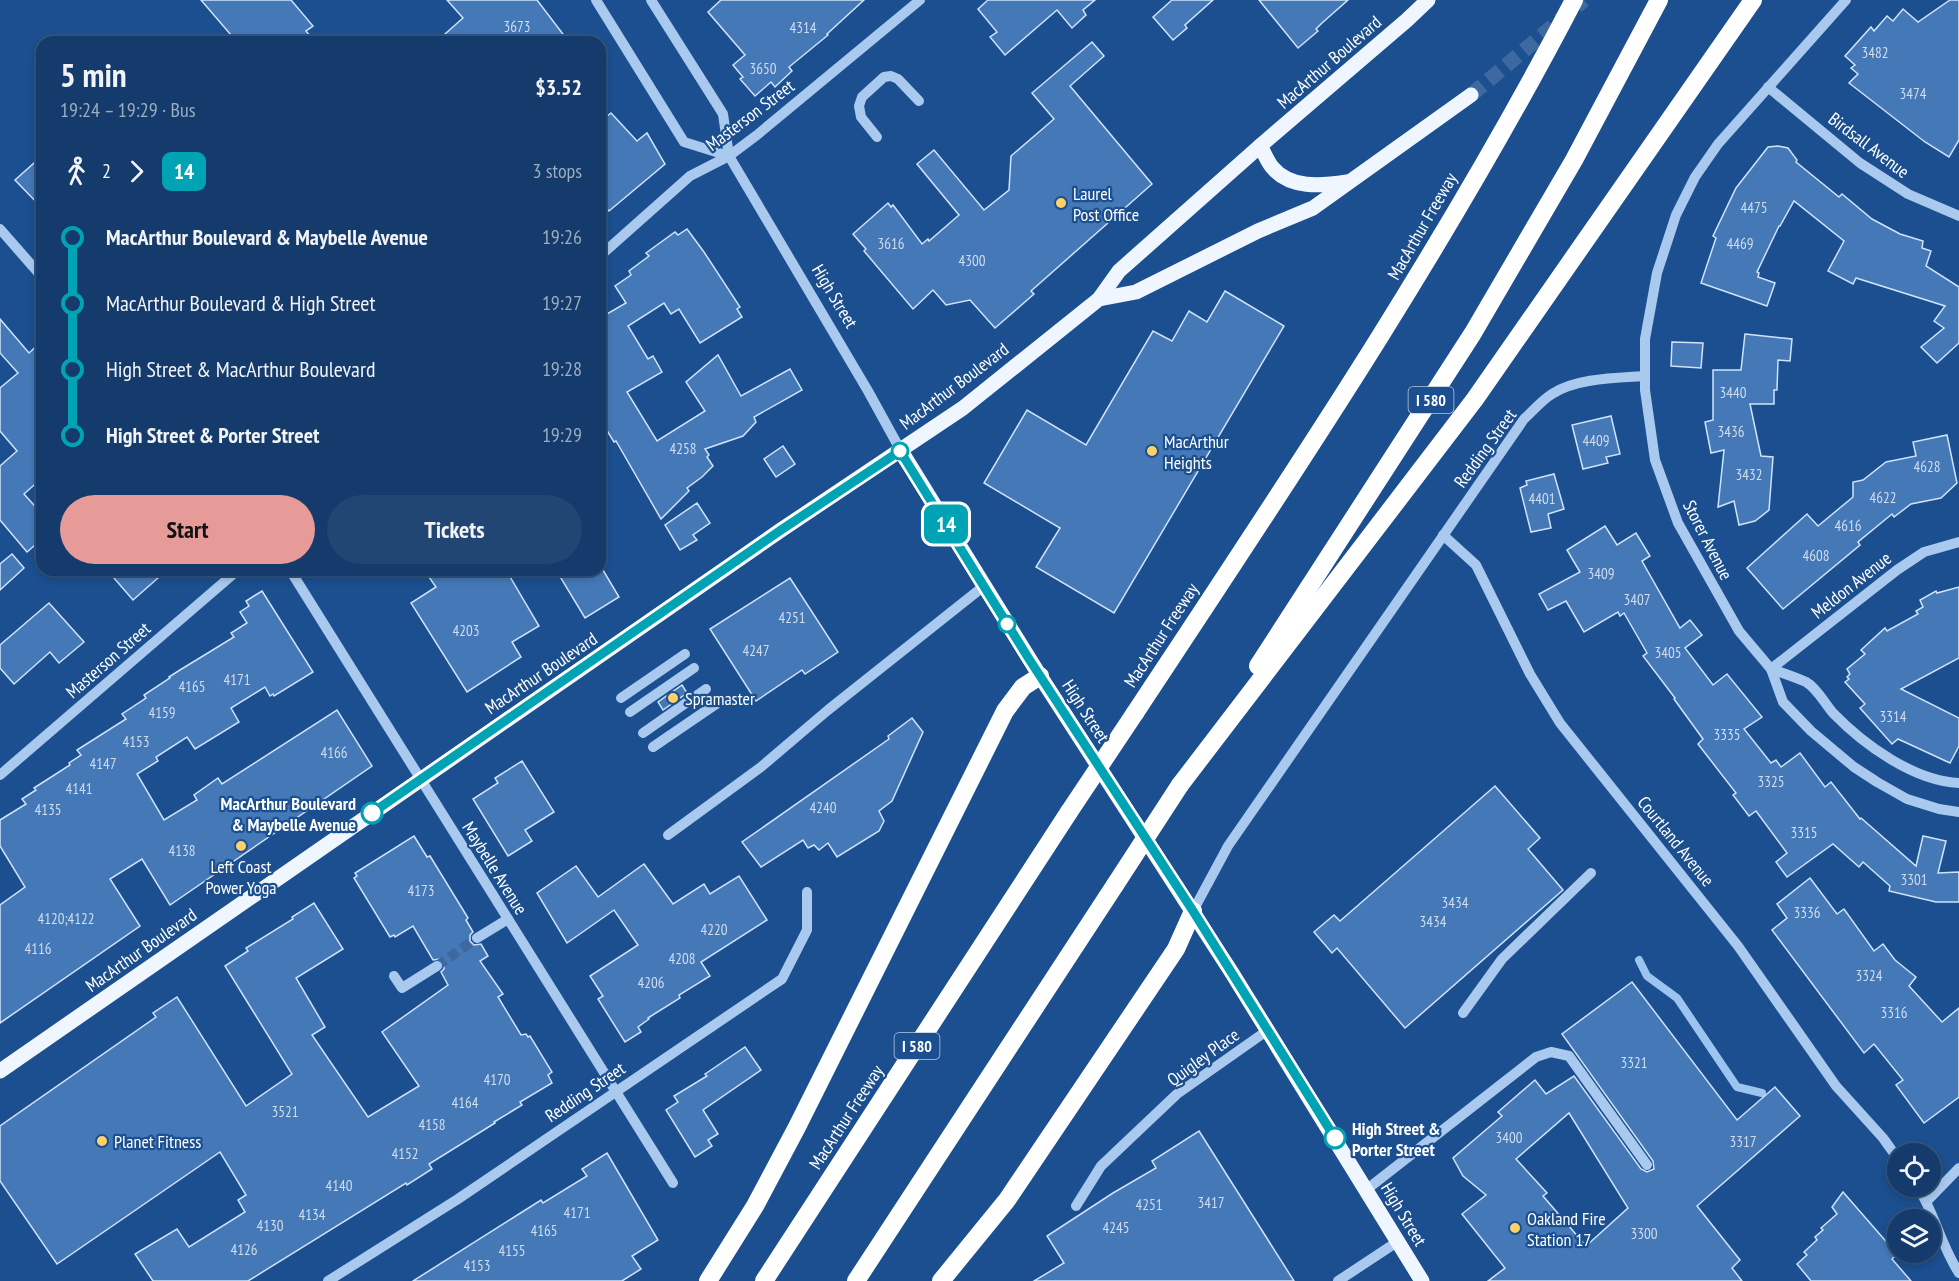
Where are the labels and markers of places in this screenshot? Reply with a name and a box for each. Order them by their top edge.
place label: Laurel Post Office [1073,182,1139,226]
marker: Laurel Post Office [1054,196,1068,210]
place label: MacArthur Heights [1164,430,1229,474]
unlabelled marker [891,442,909,460]
marker: MacArthur Heights [1145,444,1159,458]
unlabelled marker [998,615,1016,633]
place label: Spramaster [685,687,755,710]
marker: Spramaster [666,691,680,705]
place label: MacArthur Boulevard & Maybelle Avenue [221,792,356,836]
marker: MacArthur Boulevard & Maybelle Avenue [361,802,383,824]
marker: Left Coast Power Yoga [234,839,248,853]
place label: Left Coast Power Yoga [205,855,277,899]
place label: High Street & Porter Street [1352,1117,1440,1161]
marker: High Street & Porter Street [1324,1127,1346,1149]
place label: Planet Fitness [114,1130,201,1153]
marker: Planet Fitness [95,1134,109,1148]
place label: Oakland Fire Station 17 [1527,1207,1606,1251]
marker: Oakland Fire Station 17 [1508,1221,1522,1235]

